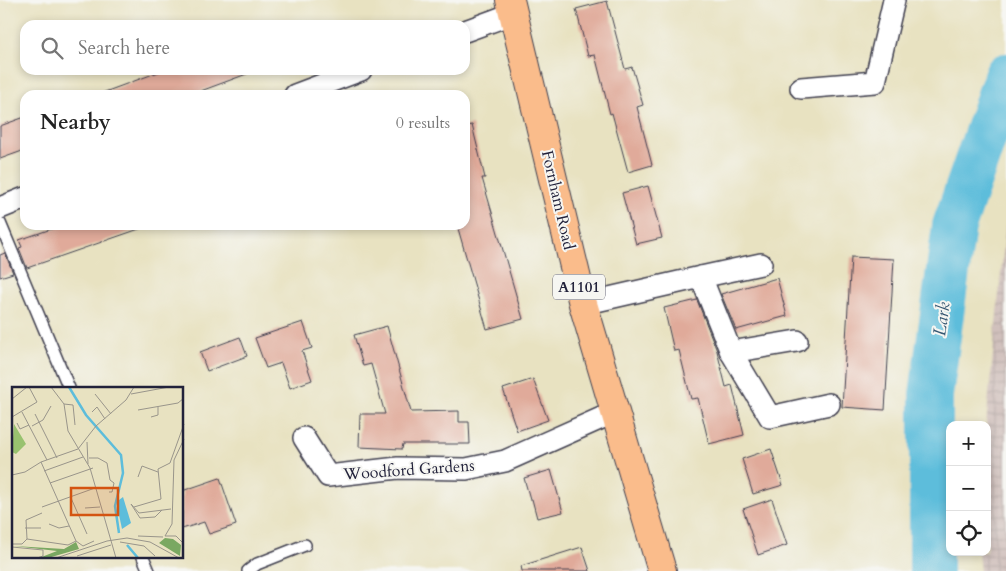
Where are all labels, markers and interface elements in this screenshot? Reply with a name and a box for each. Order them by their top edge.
search box [20,20,470,75]
icon: search [38,34,66,62]
text: Search here [78,35,170,61]
text: Nearby [40,108,111,137]
text: 0 results [396,112,450,134]
street label: Fornham Road [536,148,580,252]
road number: A1101 [553,274,605,300]
water label: Lark [927,300,957,338]
inset map [12,387,184,558]
map controls [946,421,991,556]
button: + [946,421,991,466]
street label: Woodford Gardens [342,454,475,486]
button: − [946,466,991,511]
button: locate [946,511,991,556]

